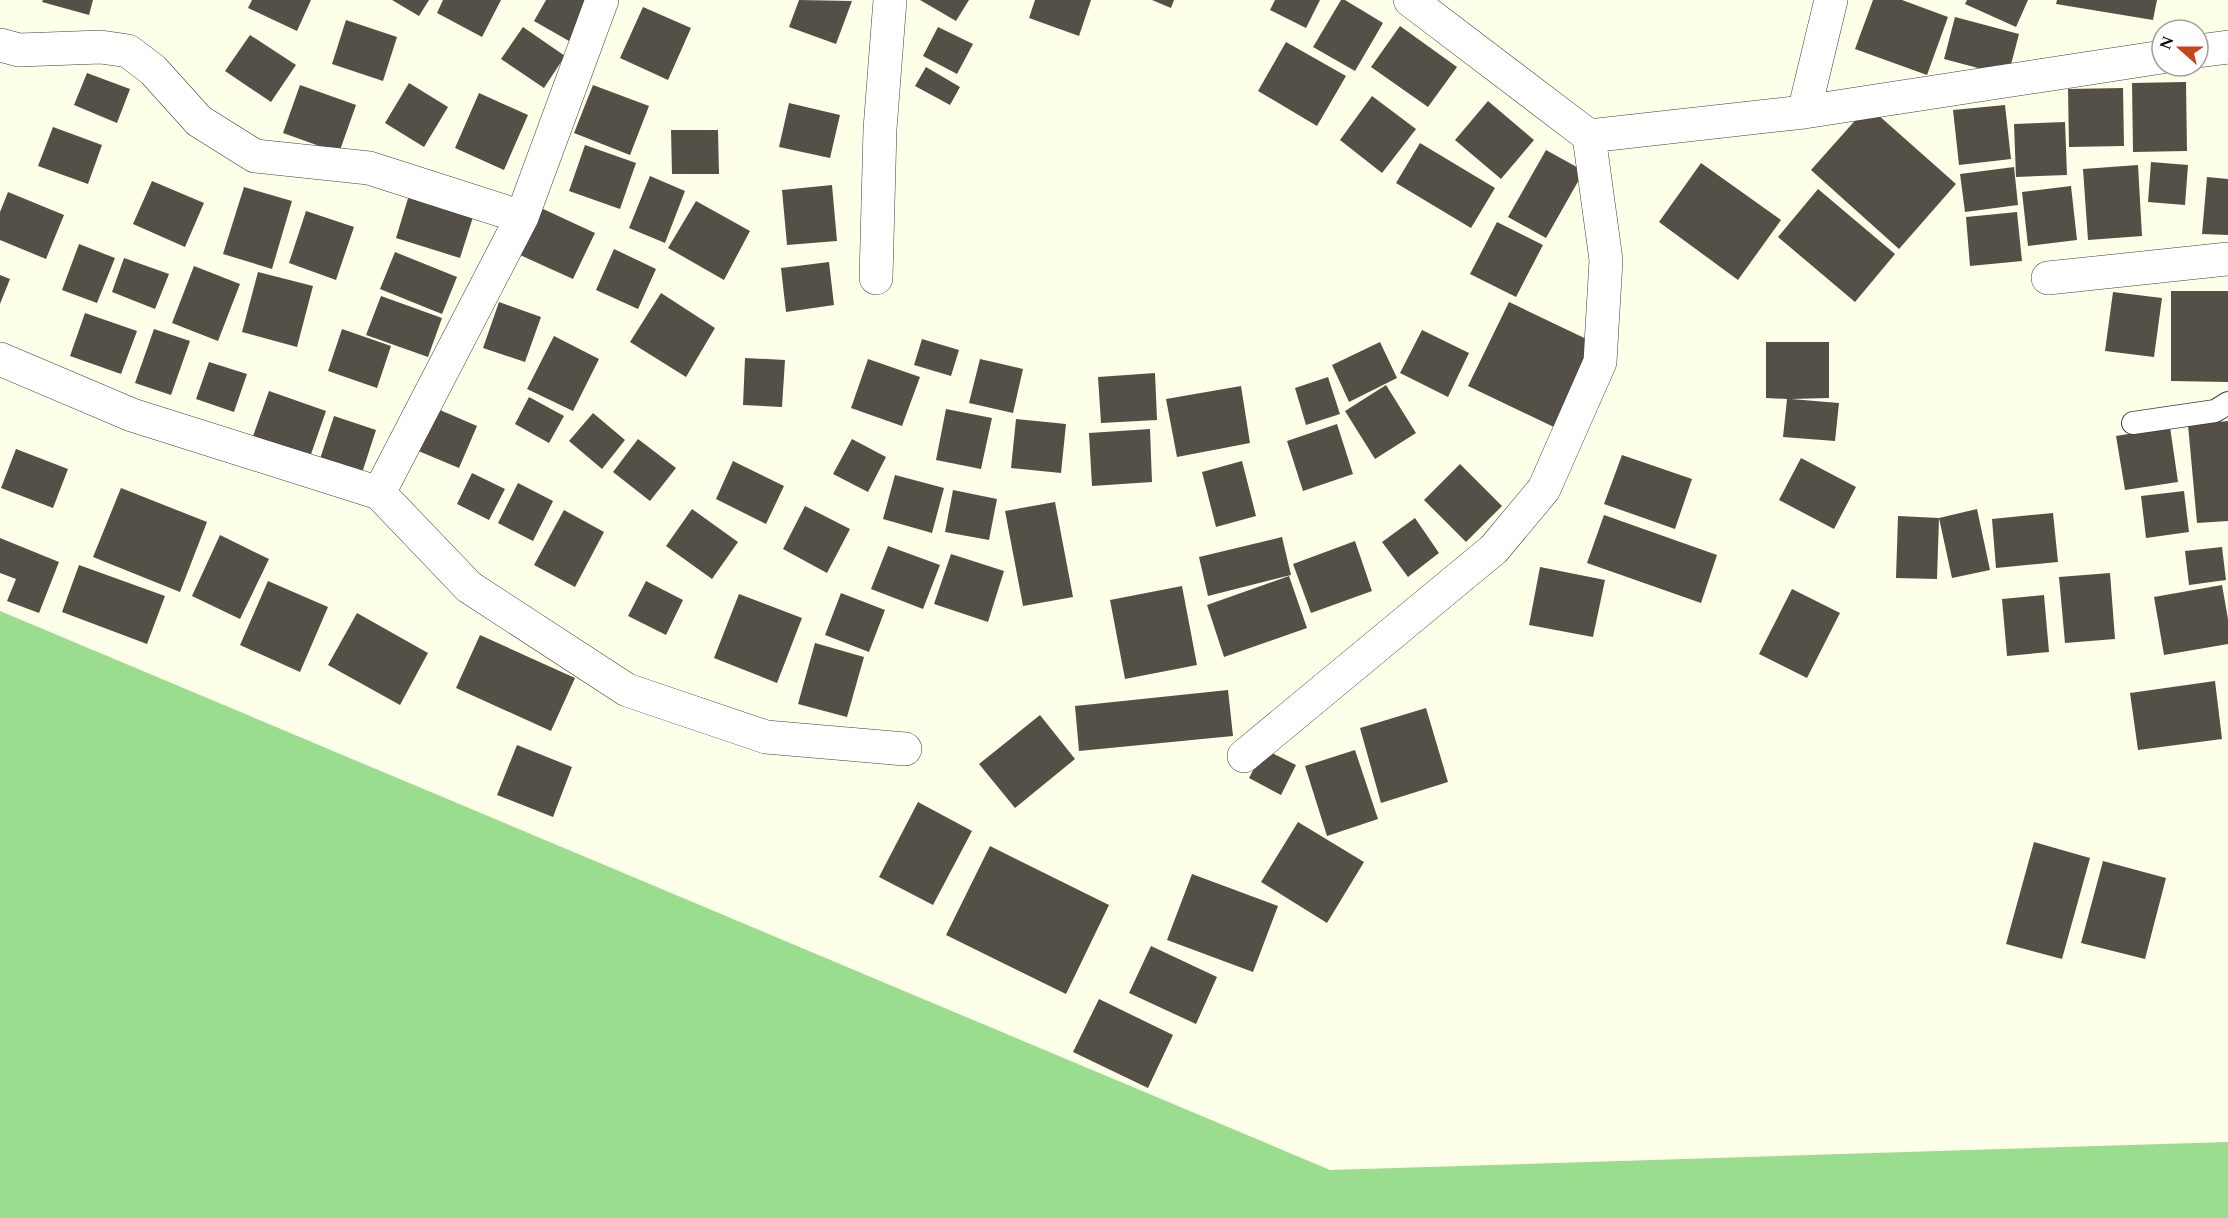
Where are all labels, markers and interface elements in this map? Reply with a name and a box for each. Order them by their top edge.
north arrow [2150,18,2210,78]
text: N [2153,33,2180,53]

